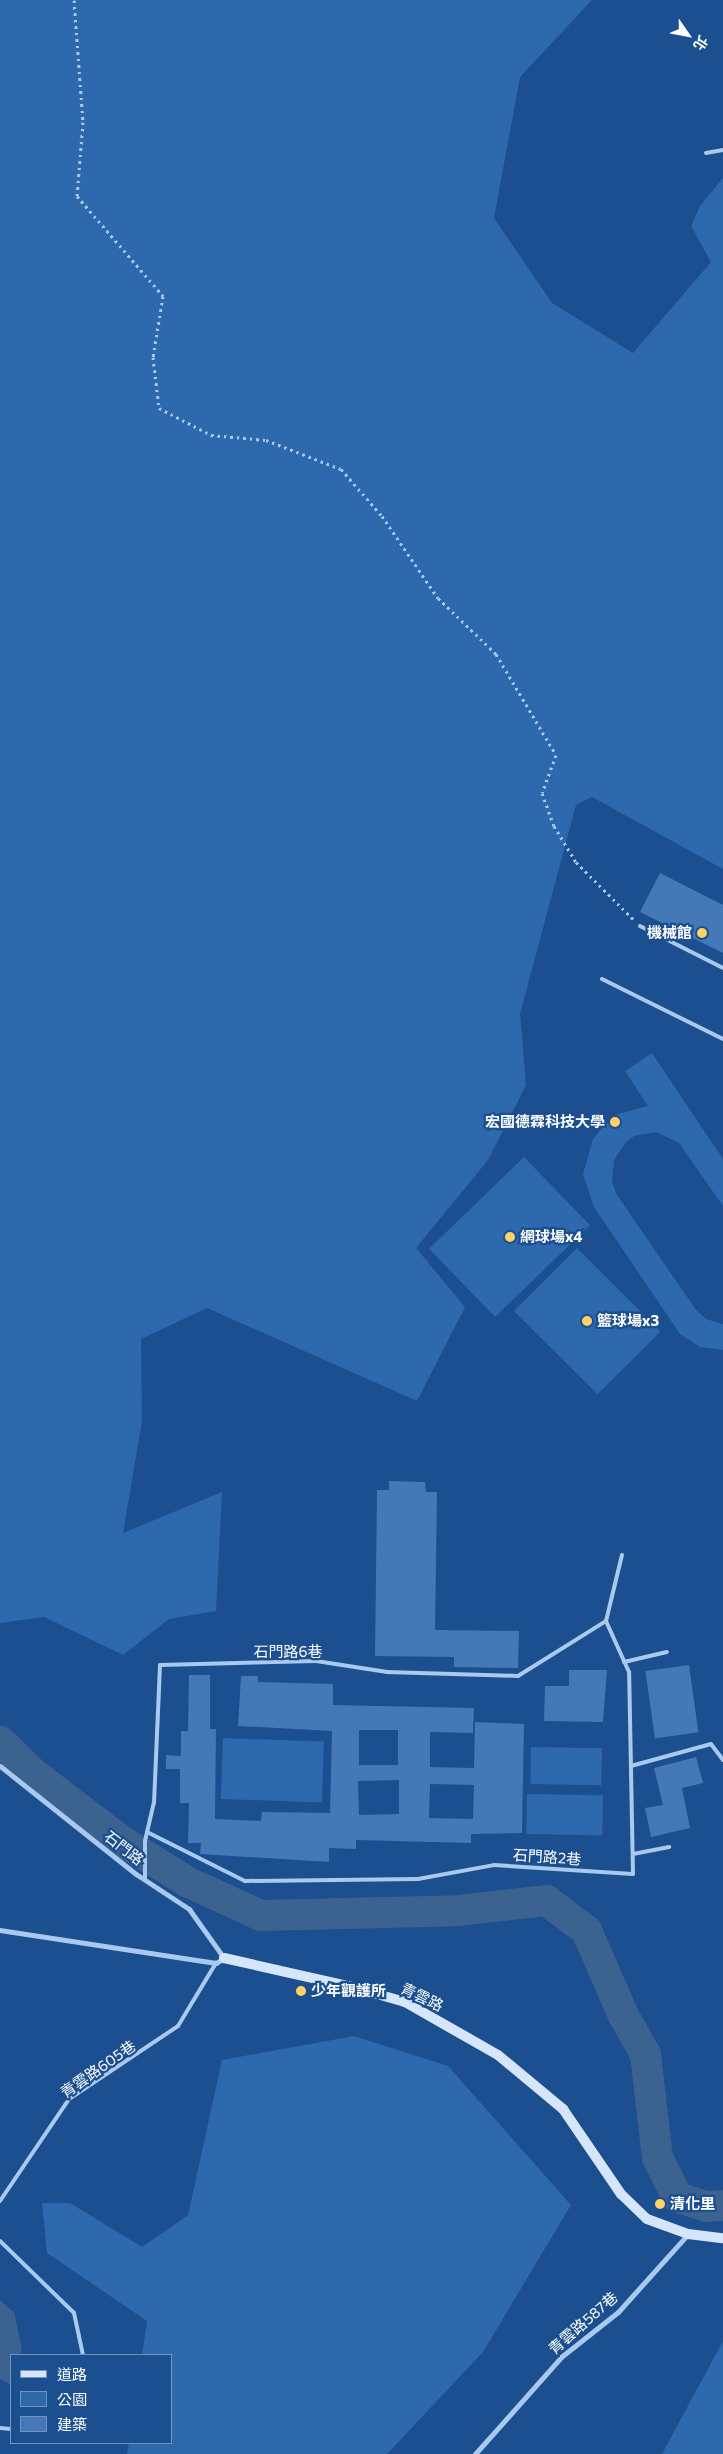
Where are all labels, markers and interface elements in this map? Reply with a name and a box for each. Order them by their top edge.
north arrow [663,10,713,60]
text: 北 [690,33,712,54]
place label: 機械館 [647,924,692,942]
marker: 機械館 [696,927,708,939]
place label: 宏國德霖科技大學 [485,1113,605,1131]
marker: 宏國德霖科技大學 [609,1116,621,1128]
place label: 網球場x4 [520,1228,582,1246]
marker: 網球場x4 [504,1231,516,1243]
place label: 籃球場x3 [597,1312,659,1330]
marker: 籃球場x3 [581,1315,593,1327]
street label: 石門路6巷 [253,1643,323,1661]
street label: 石門路 [101,1827,147,1869]
street label: 石門路2巷 [512,1846,582,1868]
street label: 青雲路 [398,1979,446,2015]
place label: 少年觀護所 [311,1982,386,2000]
marker: 少年觀護所 [295,1985,307,1997]
street label: 青雲路605巷 [57,2037,139,2101]
place label: 清化里 [670,2195,715,2213]
marker: 清化里 [654,2198,666,2210]
street label: 青雲路587巷 [545,2288,621,2358]
legend [10,2354,172,2444]
text: 道路 [57,2365,87,2383]
text: 公園 [57,2390,87,2408]
text: 建築 [57,2415,87,2433]

